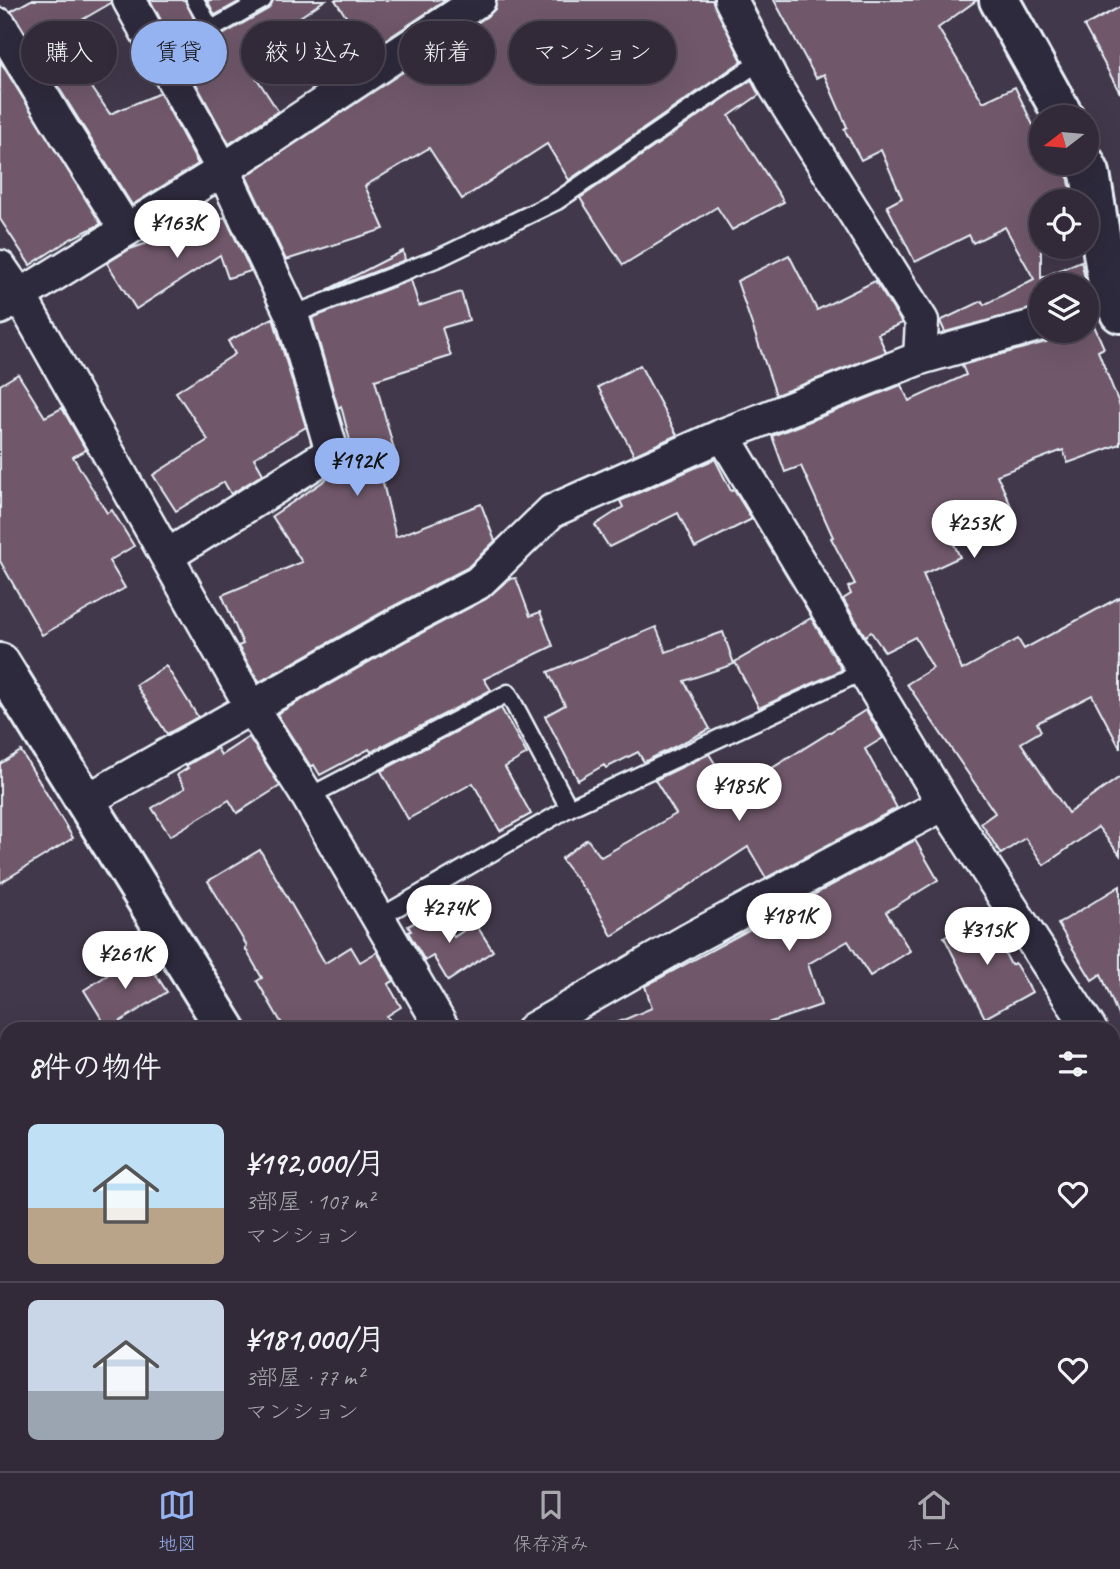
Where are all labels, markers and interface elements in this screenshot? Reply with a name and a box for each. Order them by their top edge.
chip: 購入 [21,21,117,84]
chip: 賃貸 [131,21,227,84]
chip: 絞り込み [241,21,385,84]
chip: 新着 [399,21,495,84]
chip: マンション [509,21,676,84]
north arrow [1029,105,1099,175]
map controls [1029,105,1099,343]
button: locate [1029,189,1099,259]
pin: ¥163K [128,201,226,260]
text: ¥163K [150,208,204,237]
button: layers [1029,273,1099,343]
pin: ¥192K [308,438,406,498]
text: ¥192K [331,446,383,475]
pin: ¥253K [925,500,1023,560]
text: ¥253K [948,508,1000,537]
pin: ¥185K [690,764,788,823]
text: ¥185K [713,771,765,800]
pin: ¥274K [400,886,498,945]
text: ¥274K [423,893,476,922]
pin: ¥181K [740,894,838,953]
text: ¥181K [762,901,816,930]
pin: ¥315K [938,908,1036,967]
text: ¥315K [961,915,1013,944]
pin: ¥261K [76,932,174,991]
text: ¥261K [98,939,152,968]
icon: filters [1054,1045,1092,1083]
text: 8件の物件 [28,1048,162,1086]
text: ¥192,000/月 [245,1144,385,1182]
icon: home [84,1152,168,1236]
icon: heart [1054,1175,1092,1213]
text: 3部屋 · 107 m² [245,1187,374,1216]
text: マンション [245,1221,359,1250]
text: ¥181,000/月 [245,1320,385,1358]
icon: home [84,1328,168,1412]
icon: heart [1054,1351,1092,1389]
text: 3部屋 · 77 m² [245,1363,363,1392]
text: マンション [245,1397,359,1426]
tab: 地図 [158,1486,196,1556]
tab: 保存済み [513,1486,589,1556]
tab: ホーム [905,1486,962,1556]

